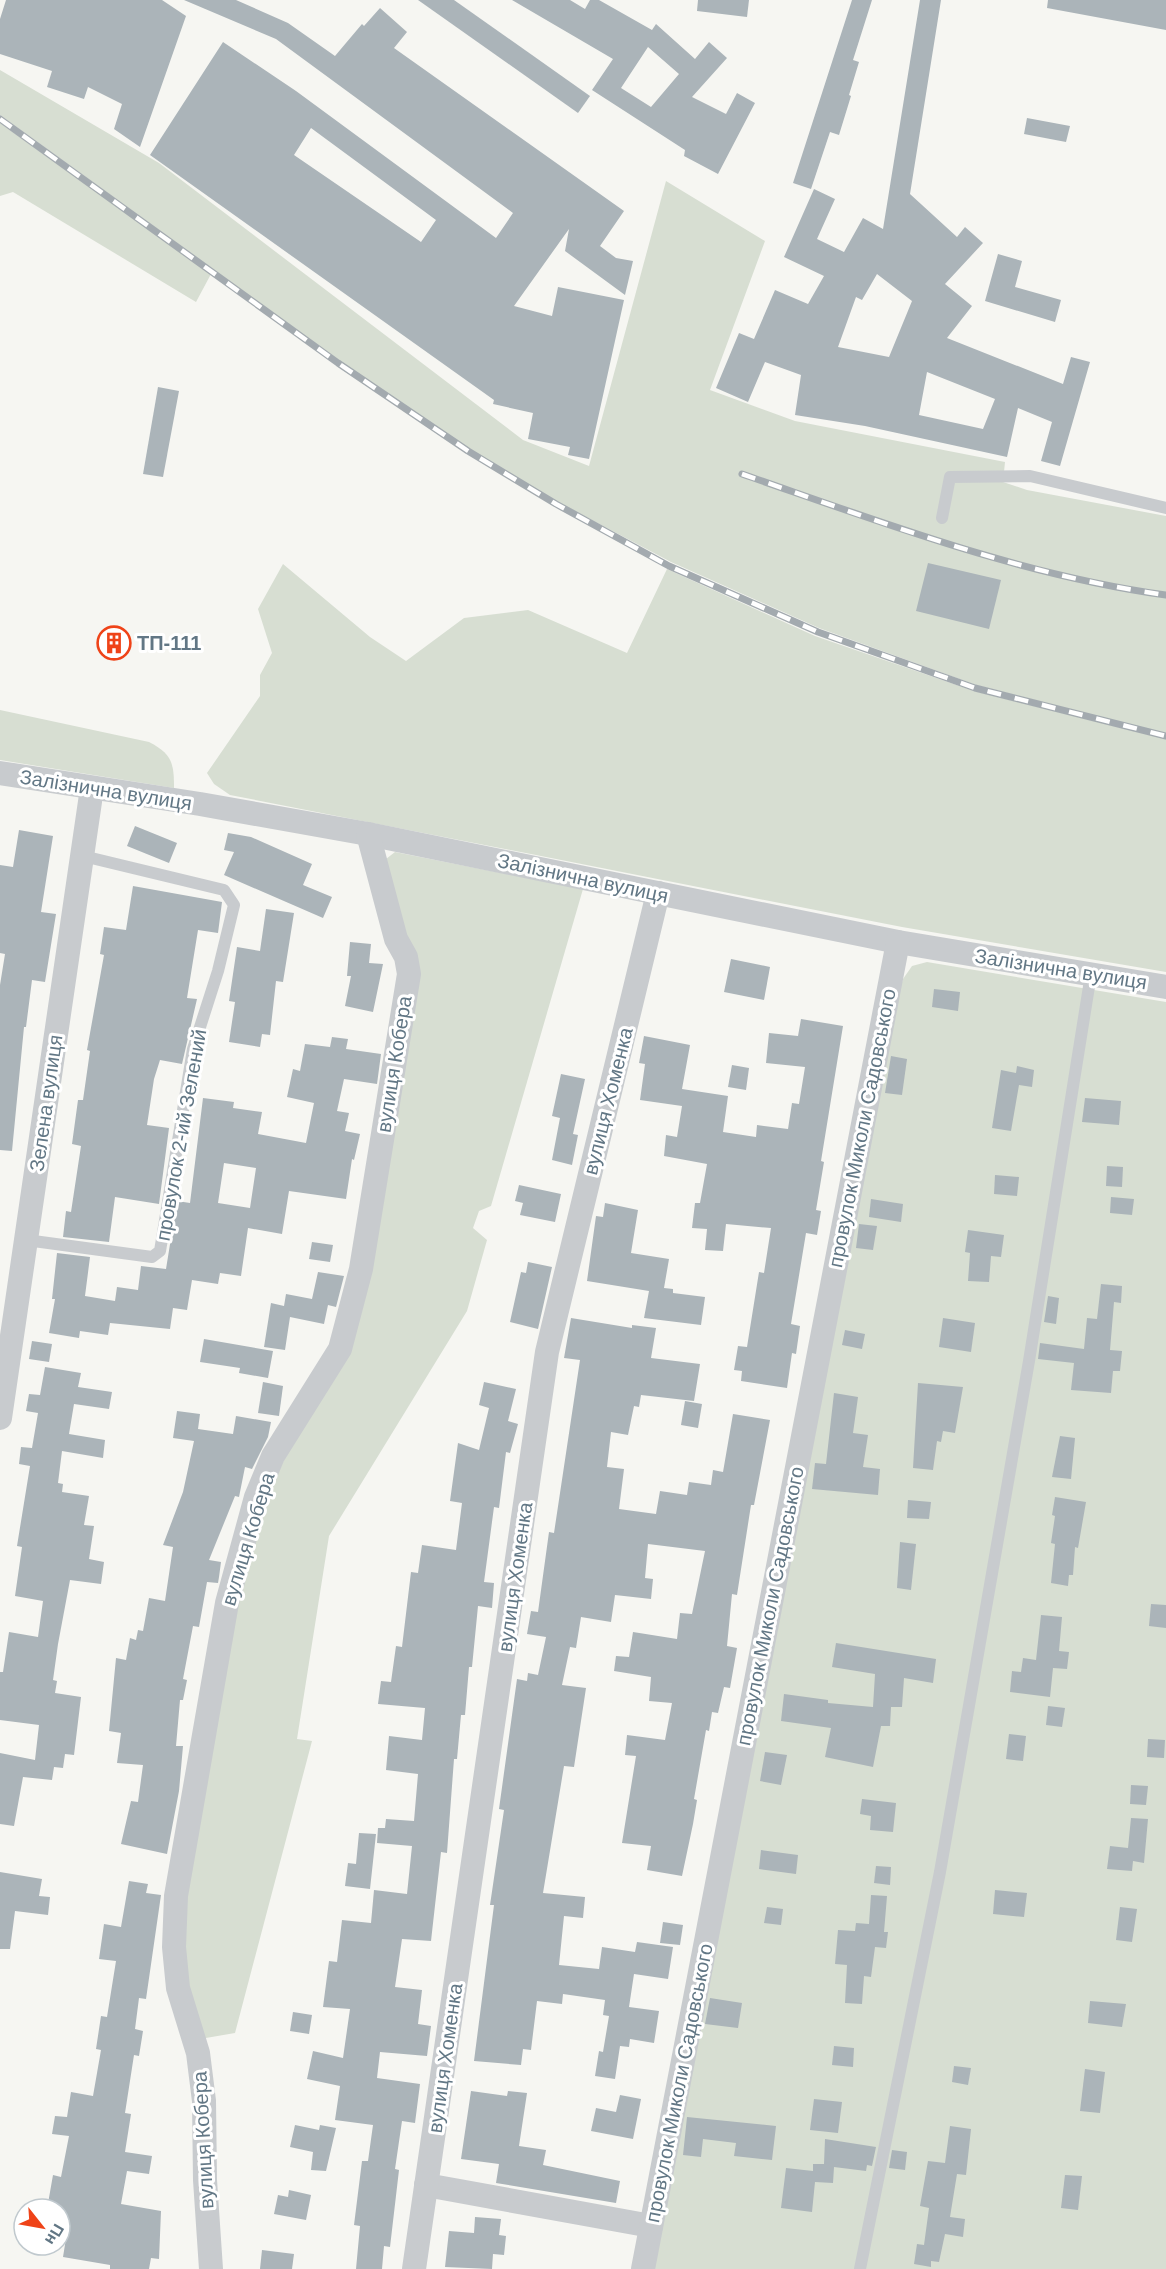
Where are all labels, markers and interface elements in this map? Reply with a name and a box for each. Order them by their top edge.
building icon: ТП-111 [96,625,132,661]
place label: ТП-111 [137,632,201,654]
street label: Залізнична вулиця [18,766,194,814]
street label: Залізнична вулиця [496,849,670,907]
street label: Залізнична вулиця [973,945,1149,993]
street label: провулок Миколи Садовського [824,987,900,1269]
street label: вулиця Кобера [372,993,416,1134]
street label: вулиця Хоменка [579,1024,637,1177]
street label: провулок 2-ий Зелений [152,1027,210,1243]
street label: Зелена вулиця [26,1033,66,1173]
street label: провулок Миколи Садовського [732,1465,808,1747]
street label: вулиця Кобера [217,1469,279,1608]
street label: вулиця Хоменка [494,1500,537,1653]
street label: провулок Миколи Садовського [641,1942,717,2224]
street label: вулиця Хоменка [424,1981,467,2134]
street label: вулиця Кобера [188,2070,218,2209]
north arrow [12,2197,72,2257]
text: Пн [42,2221,67,2248]

